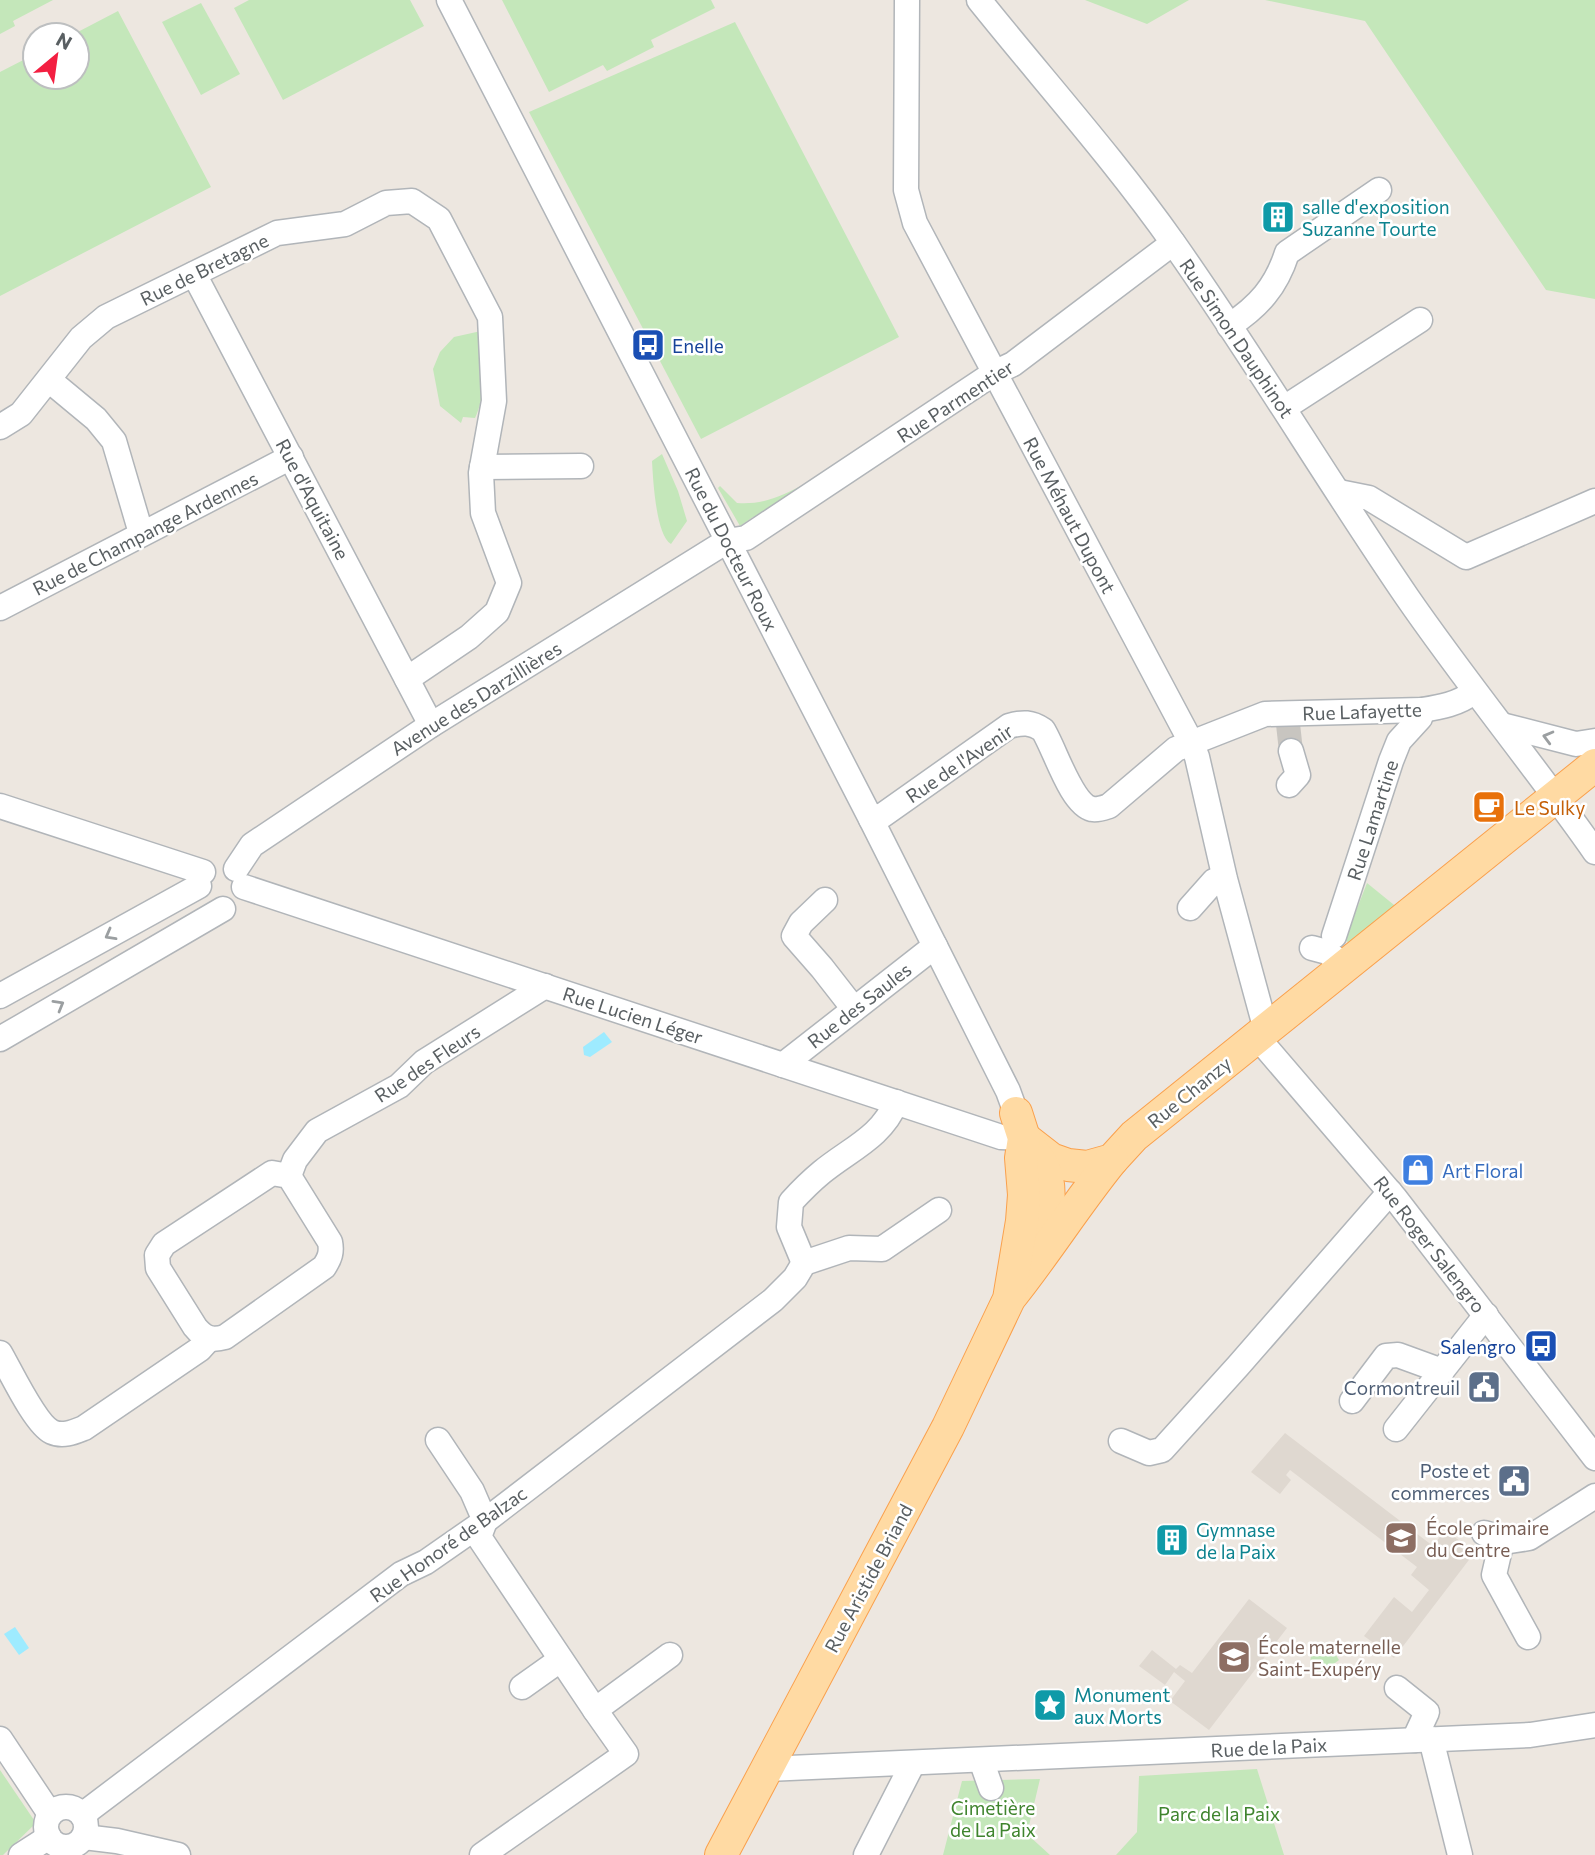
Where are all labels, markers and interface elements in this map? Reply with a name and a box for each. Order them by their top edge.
north arrow [21,21,91,91]
text: N [53,27,76,54]
place label: salle d'exposition Suzanne Tourte [1302,195,1450,240]
building icon: salle d'exposition Suzanne Tourte [1259,198,1297,236]
street label: Rue de Bretagne [136,228,272,310]
street label: Rue Simon Dauphinot [1175,254,1299,422]
bus stop icon: Enelle [629,326,667,364]
place label: Enelle [672,334,724,357]
street label: Rue Parmentier [892,355,1018,447]
street label: Rue Méhaut Dupont [1019,433,1121,597]
street label: Rue d'Aquitaine [272,435,354,563]
street label: Rue du Docteur Roux [681,463,783,635]
street label: Rue de Champange Ardennes [29,466,261,600]
street label: Avenue des Darzillières [387,636,565,760]
street label: Rue Lafayette [1302,697,1422,725]
street label: Rue de l'Avenir [901,718,1017,807]
one-way arrow [1543,731,1555,745]
street label: Rue Lamartine [1342,757,1402,883]
cafe icon: Le Sulky [1470,788,1508,826]
place label: Le Sulky [1514,796,1585,819]
one-way arrow [105,927,117,940]
street label: Rue des Saules [803,957,915,1053]
street label: Rue Lucien Léger [560,982,706,1049]
one-way arrow [52,1000,64,1013]
street label: Rue des Fleurs [370,1019,484,1107]
street label: Rue Chanzy [1143,1051,1236,1133]
shop icon: Art Floral [1399,1151,1437,1189]
place label: Art Floral [1442,1159,1523,1182]
street label: Rue Roger Salengro [1369,1171,1491,1317]
bus stop icon: Salengro [1522,1327,1560,1365]
place label: Salengro [1440,1335,1516,1358]
public building icon: Cormontreuil [1465,1368,1503,1406]
place label: Cormontreuil [1344,1376,1460,1399]
place label: Poste et commerces [1391,1459,1490,1504]
public building icon: Poste et commerces [1495,1462,1533,1500]
street label: Rue Honoré de Balzac [365,1481,531,1607]
street label: Rue Aristide Briand [819,1500,917,1656]
place label: École primaire du Centre [1426,1516,1549,1561]
place label: Gymnase de la Paix [1196,1518,1276,1563]
school or university icon: École primaire du Centre [1382,1519,1420,1557]
building icon: Gymnase de la Paix [1153,1521,1191,1559]
place label: École maternelle Saint-Exupéry [1258,1635,1401,1680]
school or university icon: École maternelle Saint-Exupéry [1215,1638,1253,1676]
place label: Monument aux Morts [1074,1683,1170,1728]
place icon: Monument aux Morts [1031,1686,1069,1724]
street label: Rue de la Paix [1210,1732,1328,1762]
park label: Cimetière de La Paix [950,1796,1036,1841]
park label: Parc de la Paix [1158,1802,1280,1825]

